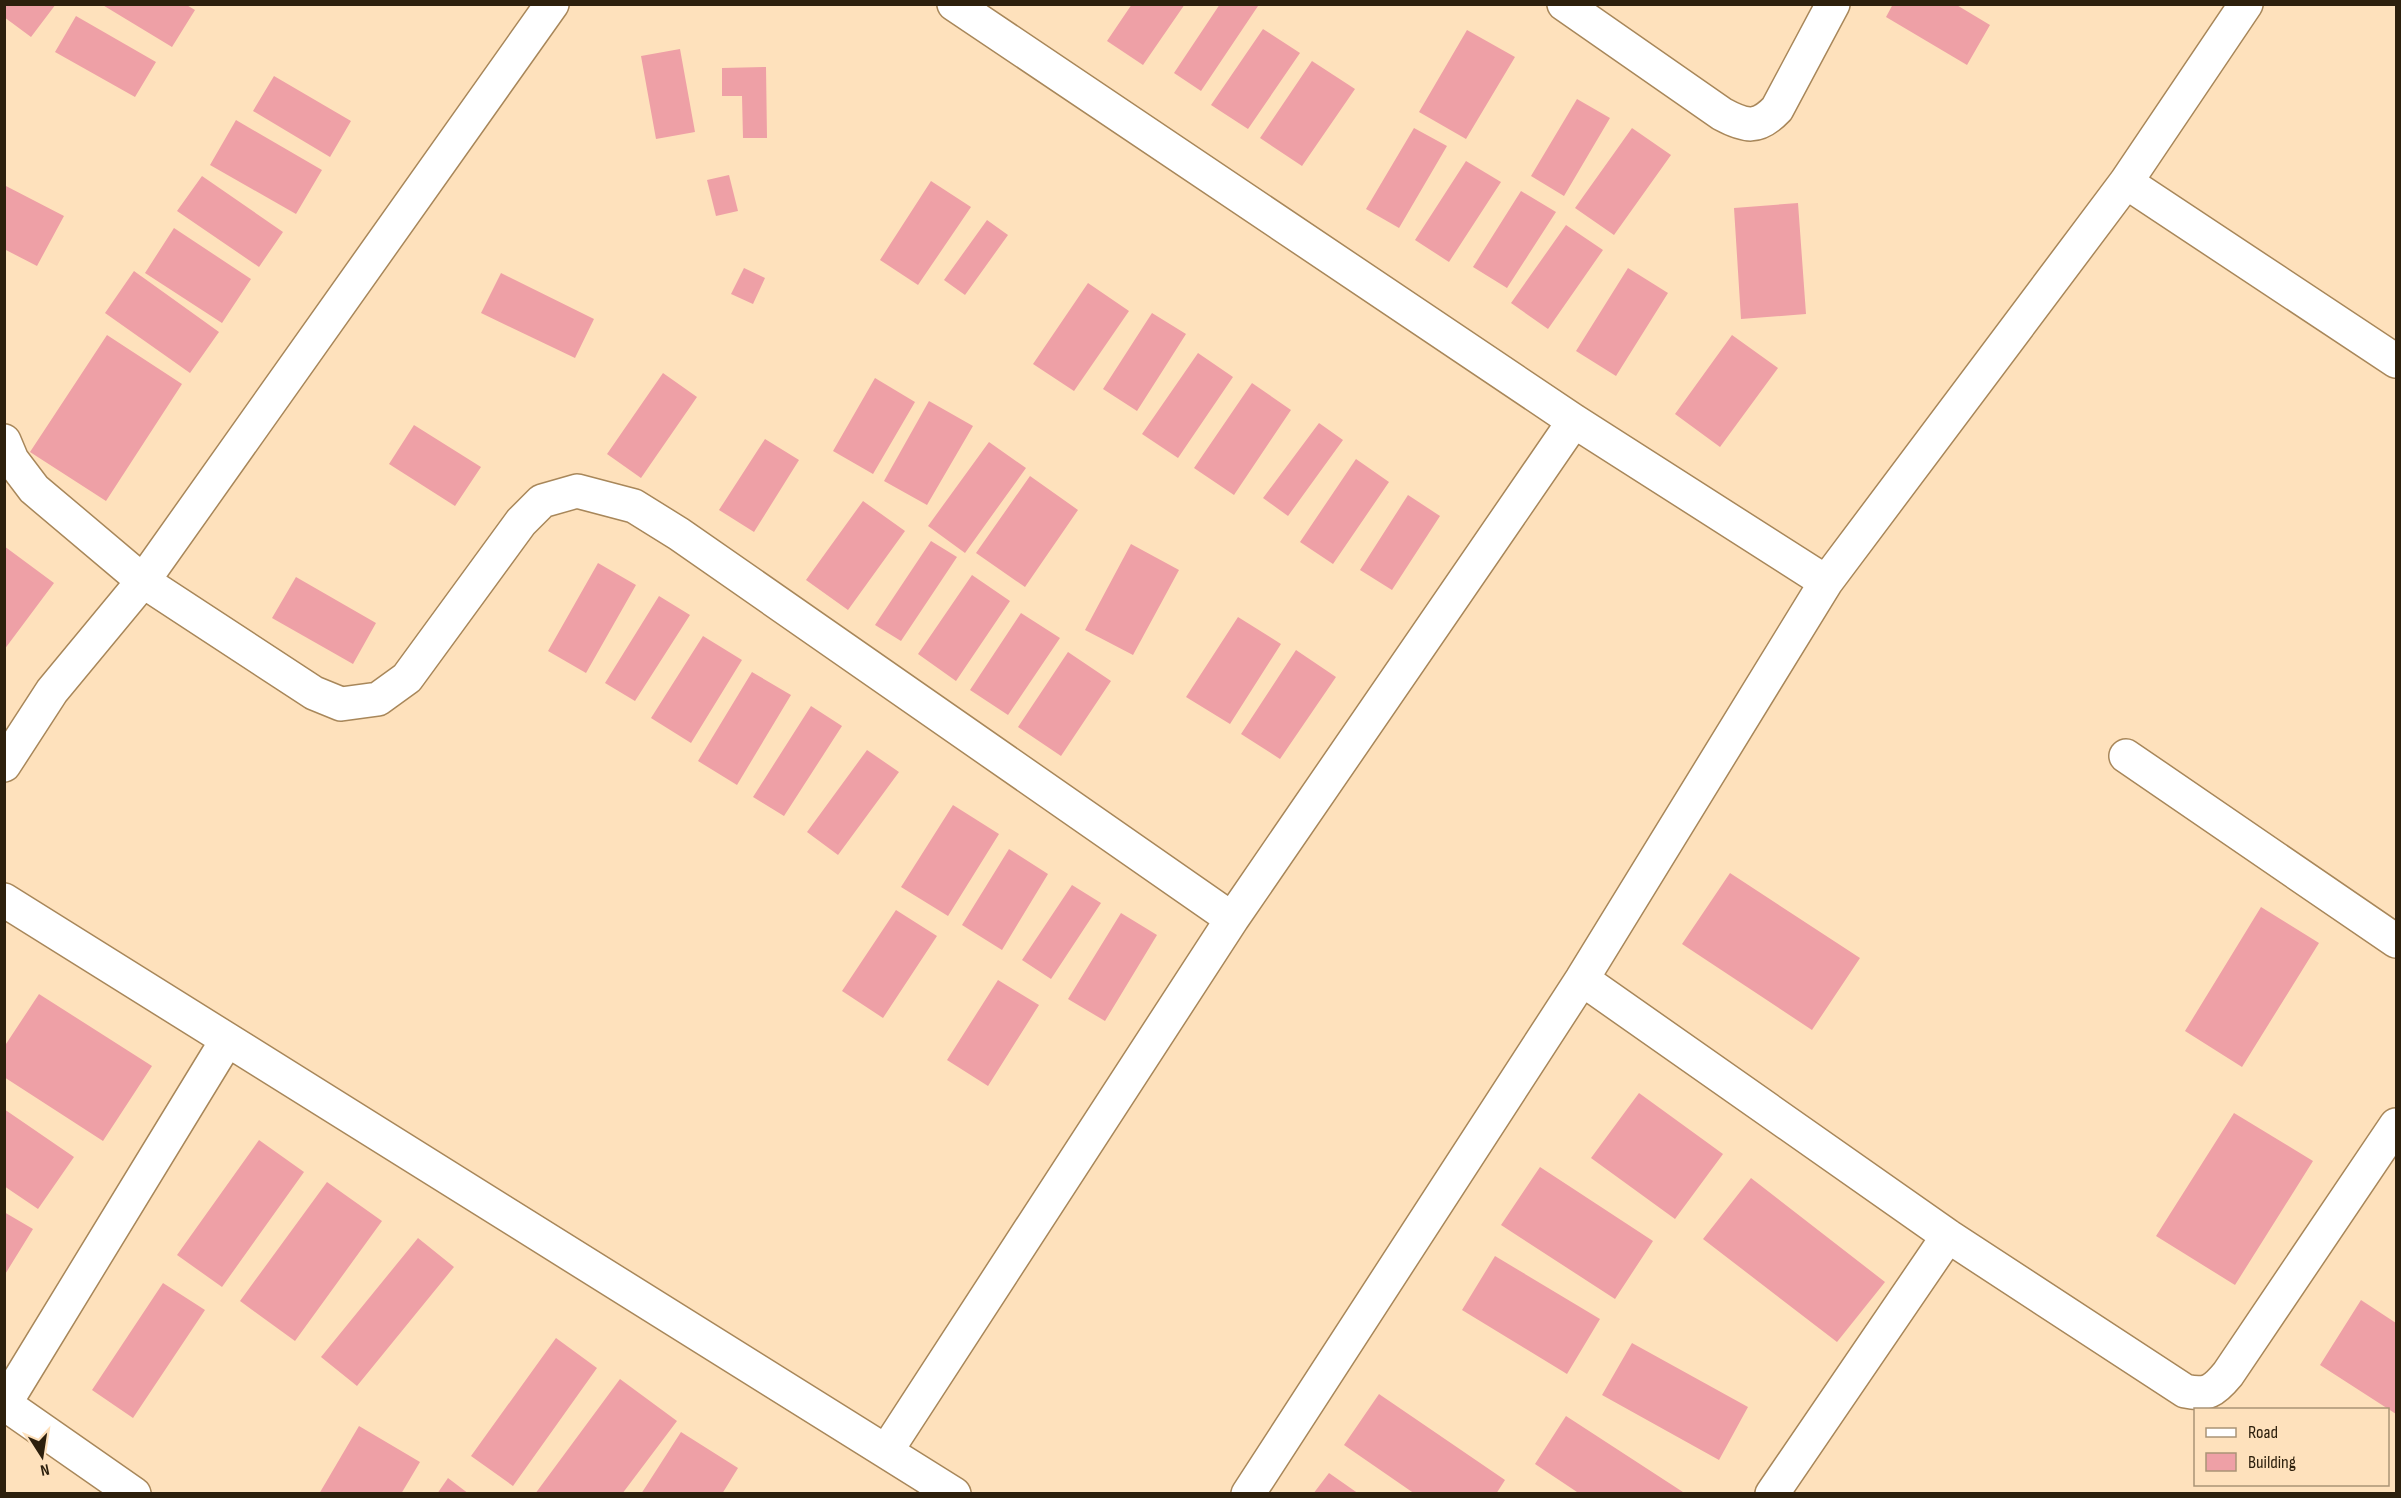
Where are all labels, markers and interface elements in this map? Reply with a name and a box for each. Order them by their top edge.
legend [2194,1408,2389,1486]
text: Road [2248,1422,2278,1443]
north arrow [12,1426,72,1486]
text: Building [2248,1452,2296,1473]
text: N [39,1459,51,1479]

